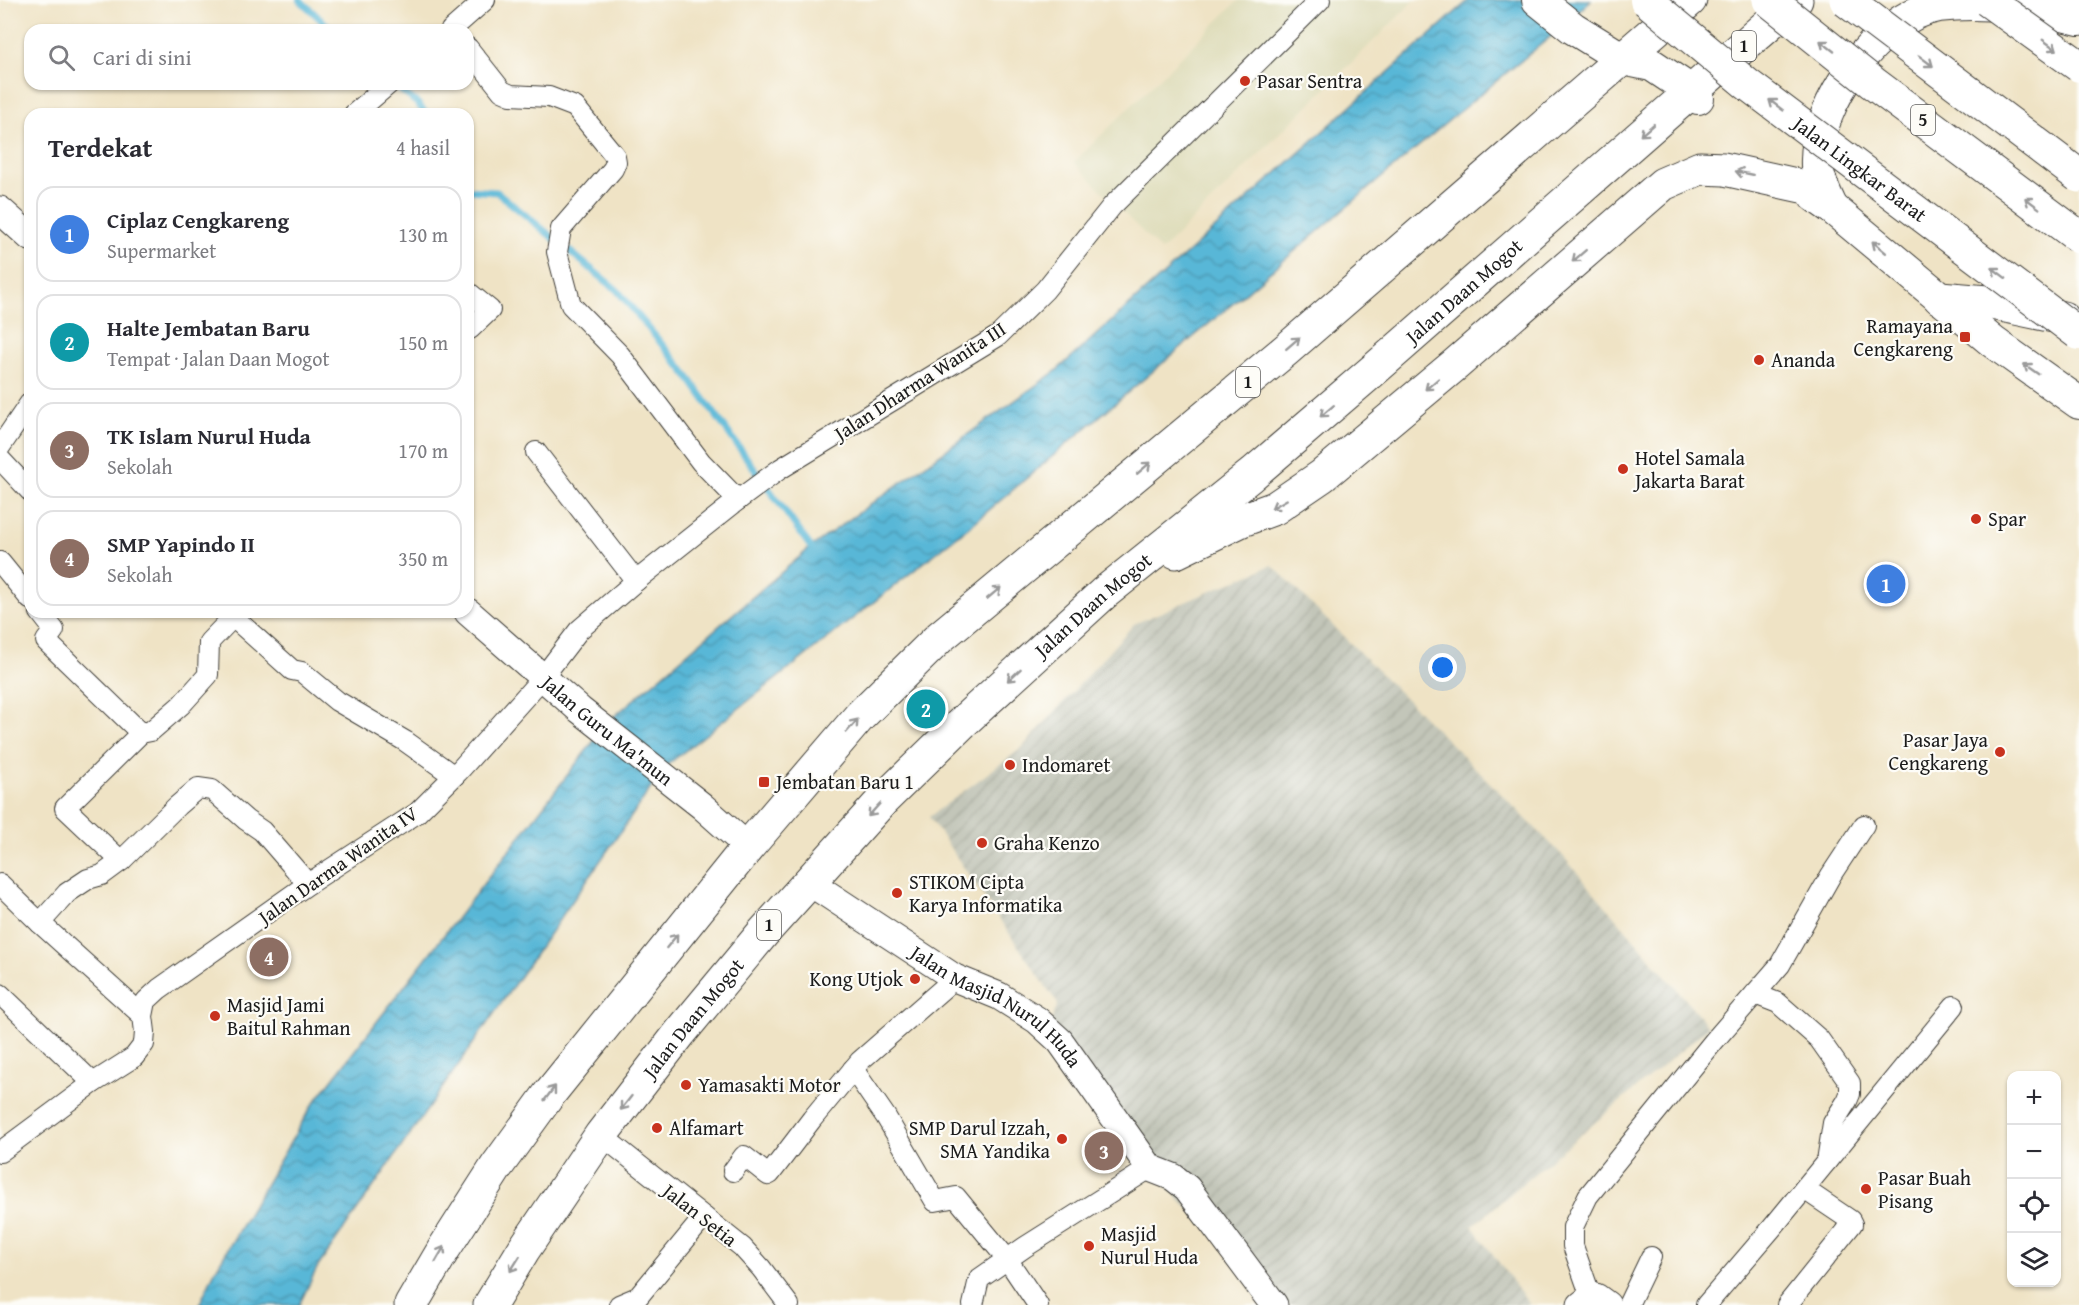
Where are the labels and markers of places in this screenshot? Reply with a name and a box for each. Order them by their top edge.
place label: Pasar Sentra [1257,66,1363,95]
marker: Pasar Sentra [1238,74,1252,88]
place label: Ramayana Cengkareng [1853,311,1954,363]
marker: Ramayana Cengkareng [1958,330,1972,344]
place label: Ananda [1771,345,1836,374]
marker: Ananda [1752,353,1766,367]
place label: Hotel Samala Jakarta Barat [1632,443,1746,495]
marker: Hotel Samala Jakarta Barat [1616,462,1630,476]
place label: Spar [1988,504,2026,533]
marker: Spar [1969,512,1983,526]
pin: 1 [1866,562,1906,606]
pin: 2 [906,686,946,732]
place label: Pasar Jaya Cengkareng [1888,725,1989,777]
marker: Pasar Jaya Cengkareng [1993,745,2007,759]
place label: Indomaret [1022,750,1110,779]
marker: Indomaret [1003,758,1017,772]
place label: Jembatan Baru 1 [773,767,914,796]
marker: Jembatan Baru 1 [757,775,771,789]
place label: Graha Kenzo [994,828,1100,857]
marker: Graha Kenzo [975,836,989,850]
place label: STIKOM Cipta Karya Informatika [909,867,1063,919]
marker: STIKOM Cipta Karya Informatika [890,886,904,900]
pin: 4 [250,934,288,980]
place label: Kong Utjok [809,964,904,993]
marker: Kong Utjok [908,972,922,986]
place label: Masjid Jami Baitul Rahman [227,990,351,1042]
marker: Masjid Jami Baitul Rahman [208,1009,222,1023]
place label: Yamasakti Motor [698,1070,841,1099]
marker: Yamasakti Motor [679,1078,693,1092]
place label: Alfamart [669,1113,744,1142]
place label: SMP Darul Izzah, SMA Yandika [909,1113,1051,1165]
marker: Alfamart [650,1121,664,1135]
pin: 3 [1084,1128,1124,1174]
marker: SMP Darul Izzah, SMA Yandika [1055,1132,1069,1146]
place label: Pasar Buah Pisang [1878,1163,1971,1215]
marker: Pasar Buah Pisang [1859,1182,1873,1196]
place label: Masjid Nurul Huda [1101,1219,1199,1271]
marker: Masjid Nurul Huda [1082,1239,1096,1253]

